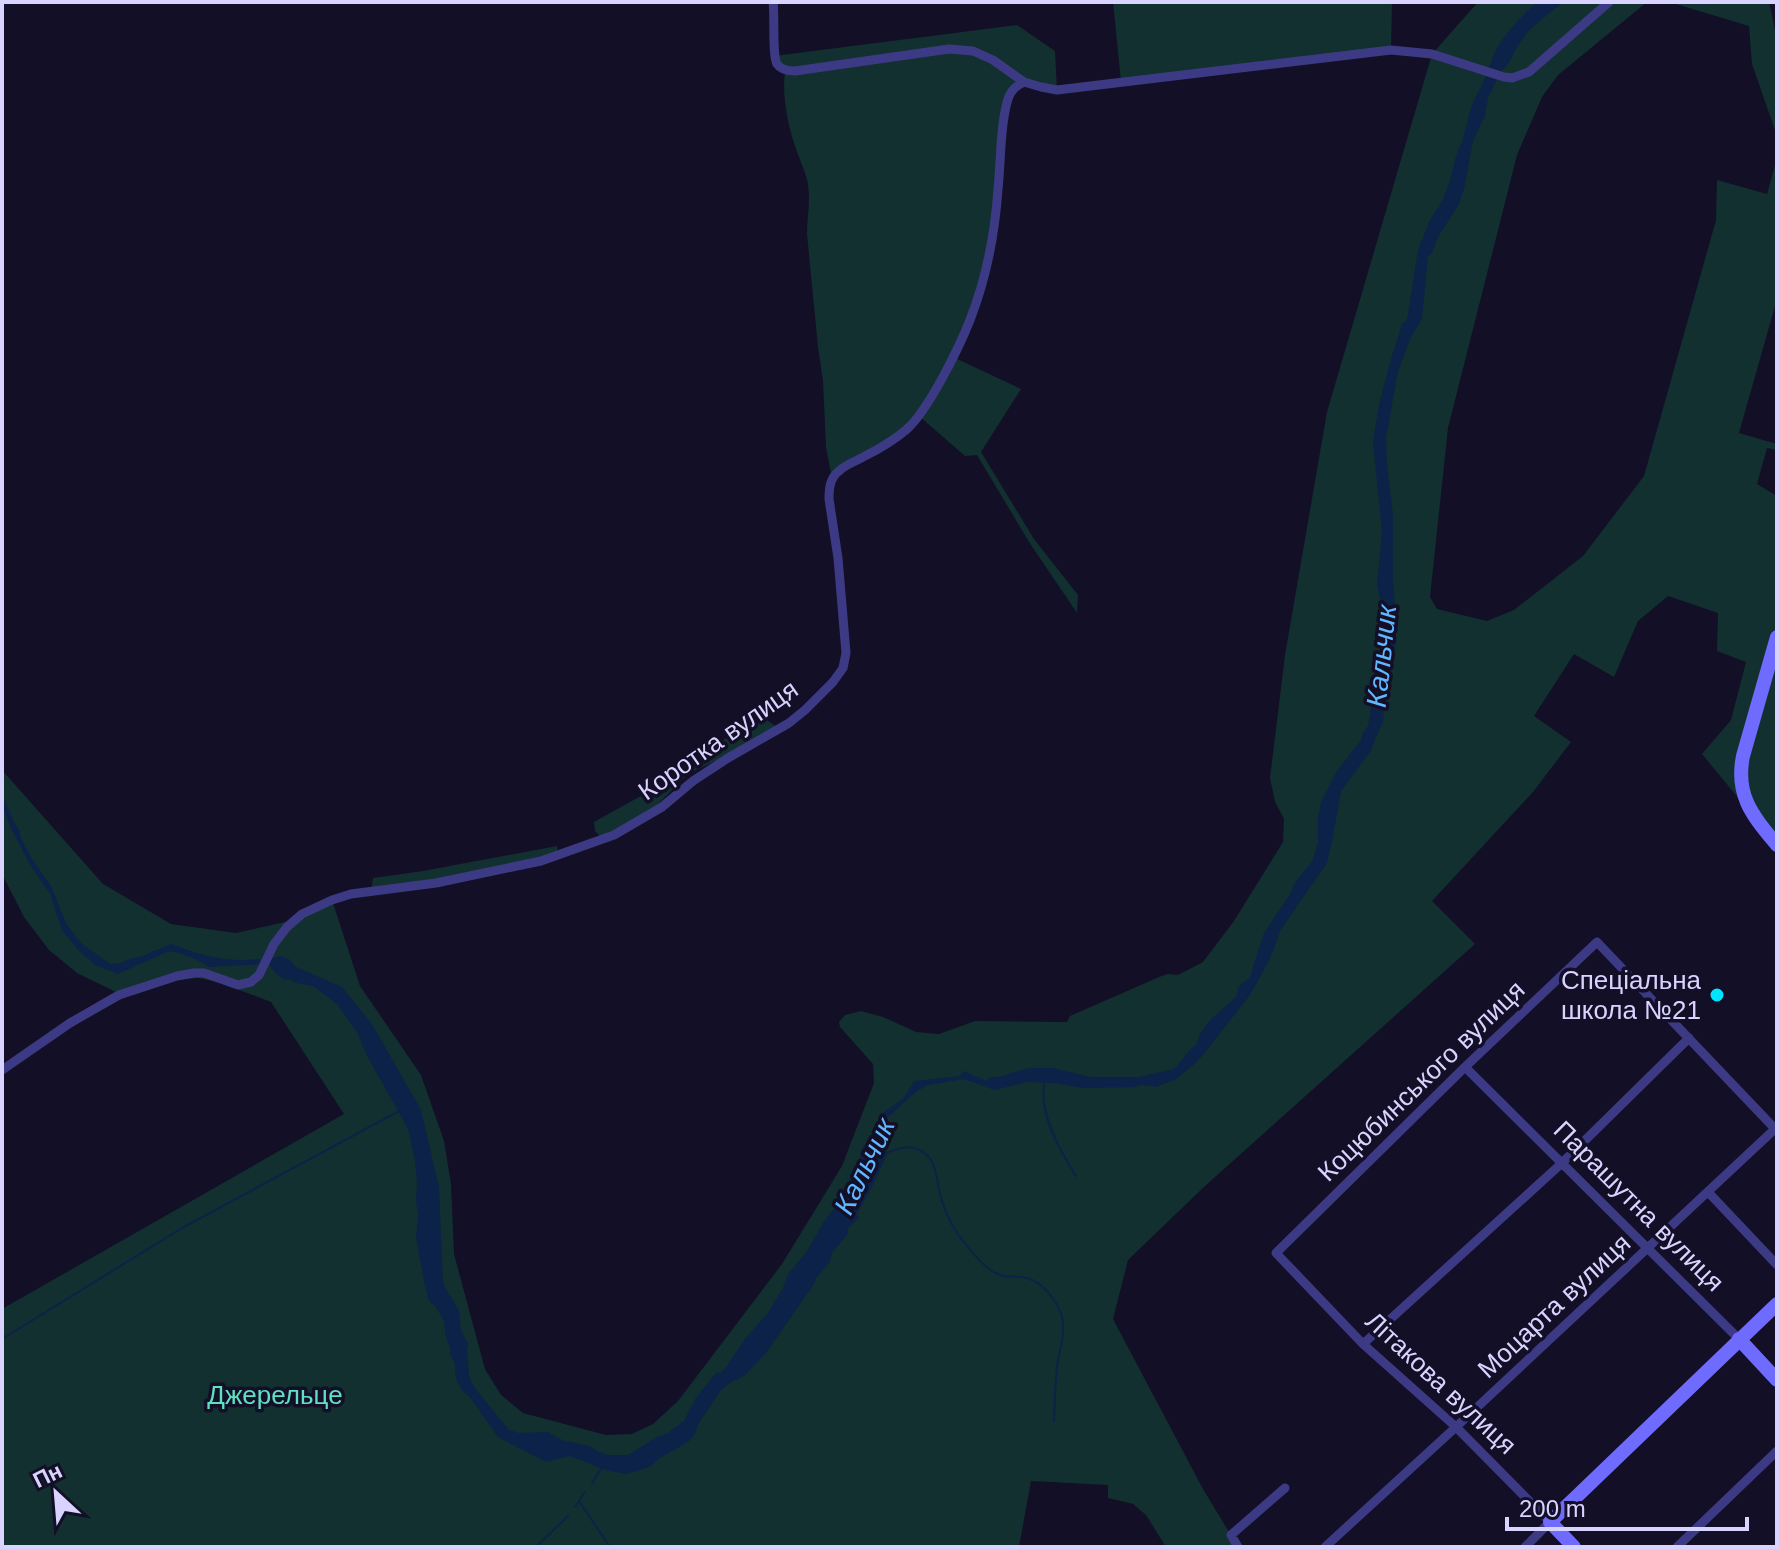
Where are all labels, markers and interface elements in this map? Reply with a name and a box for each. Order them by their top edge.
water label: Кальчик [1361,601,1402,709]
street label: Коротка вулиця [632,674,804,806]
place label: Спеціальна школа №21 [1561,965,1702,1025]
street label: Коцюбинського вулиця [1312,975,1530,1187]
marker: Спеціальна школа №21 [1708,986,1726,1004]
water label: Кальчик [828,1112,902,1219]
street label: Парашутна вулиця [1548,1115,1730,1297]
street label: Моцарта вулиця [1472,1228,1636,1384]
street label: Літакова вулиця [1360,1306,1522,1460]
park label: Джерельце [207,1380,343,1410]
north arrow [16,1453,96,1533]
text: Пн [29,1458,66,1493]
scale bar [1507,1481,1747,1531]
text: 200 m [1519,1495,1586,1522]

